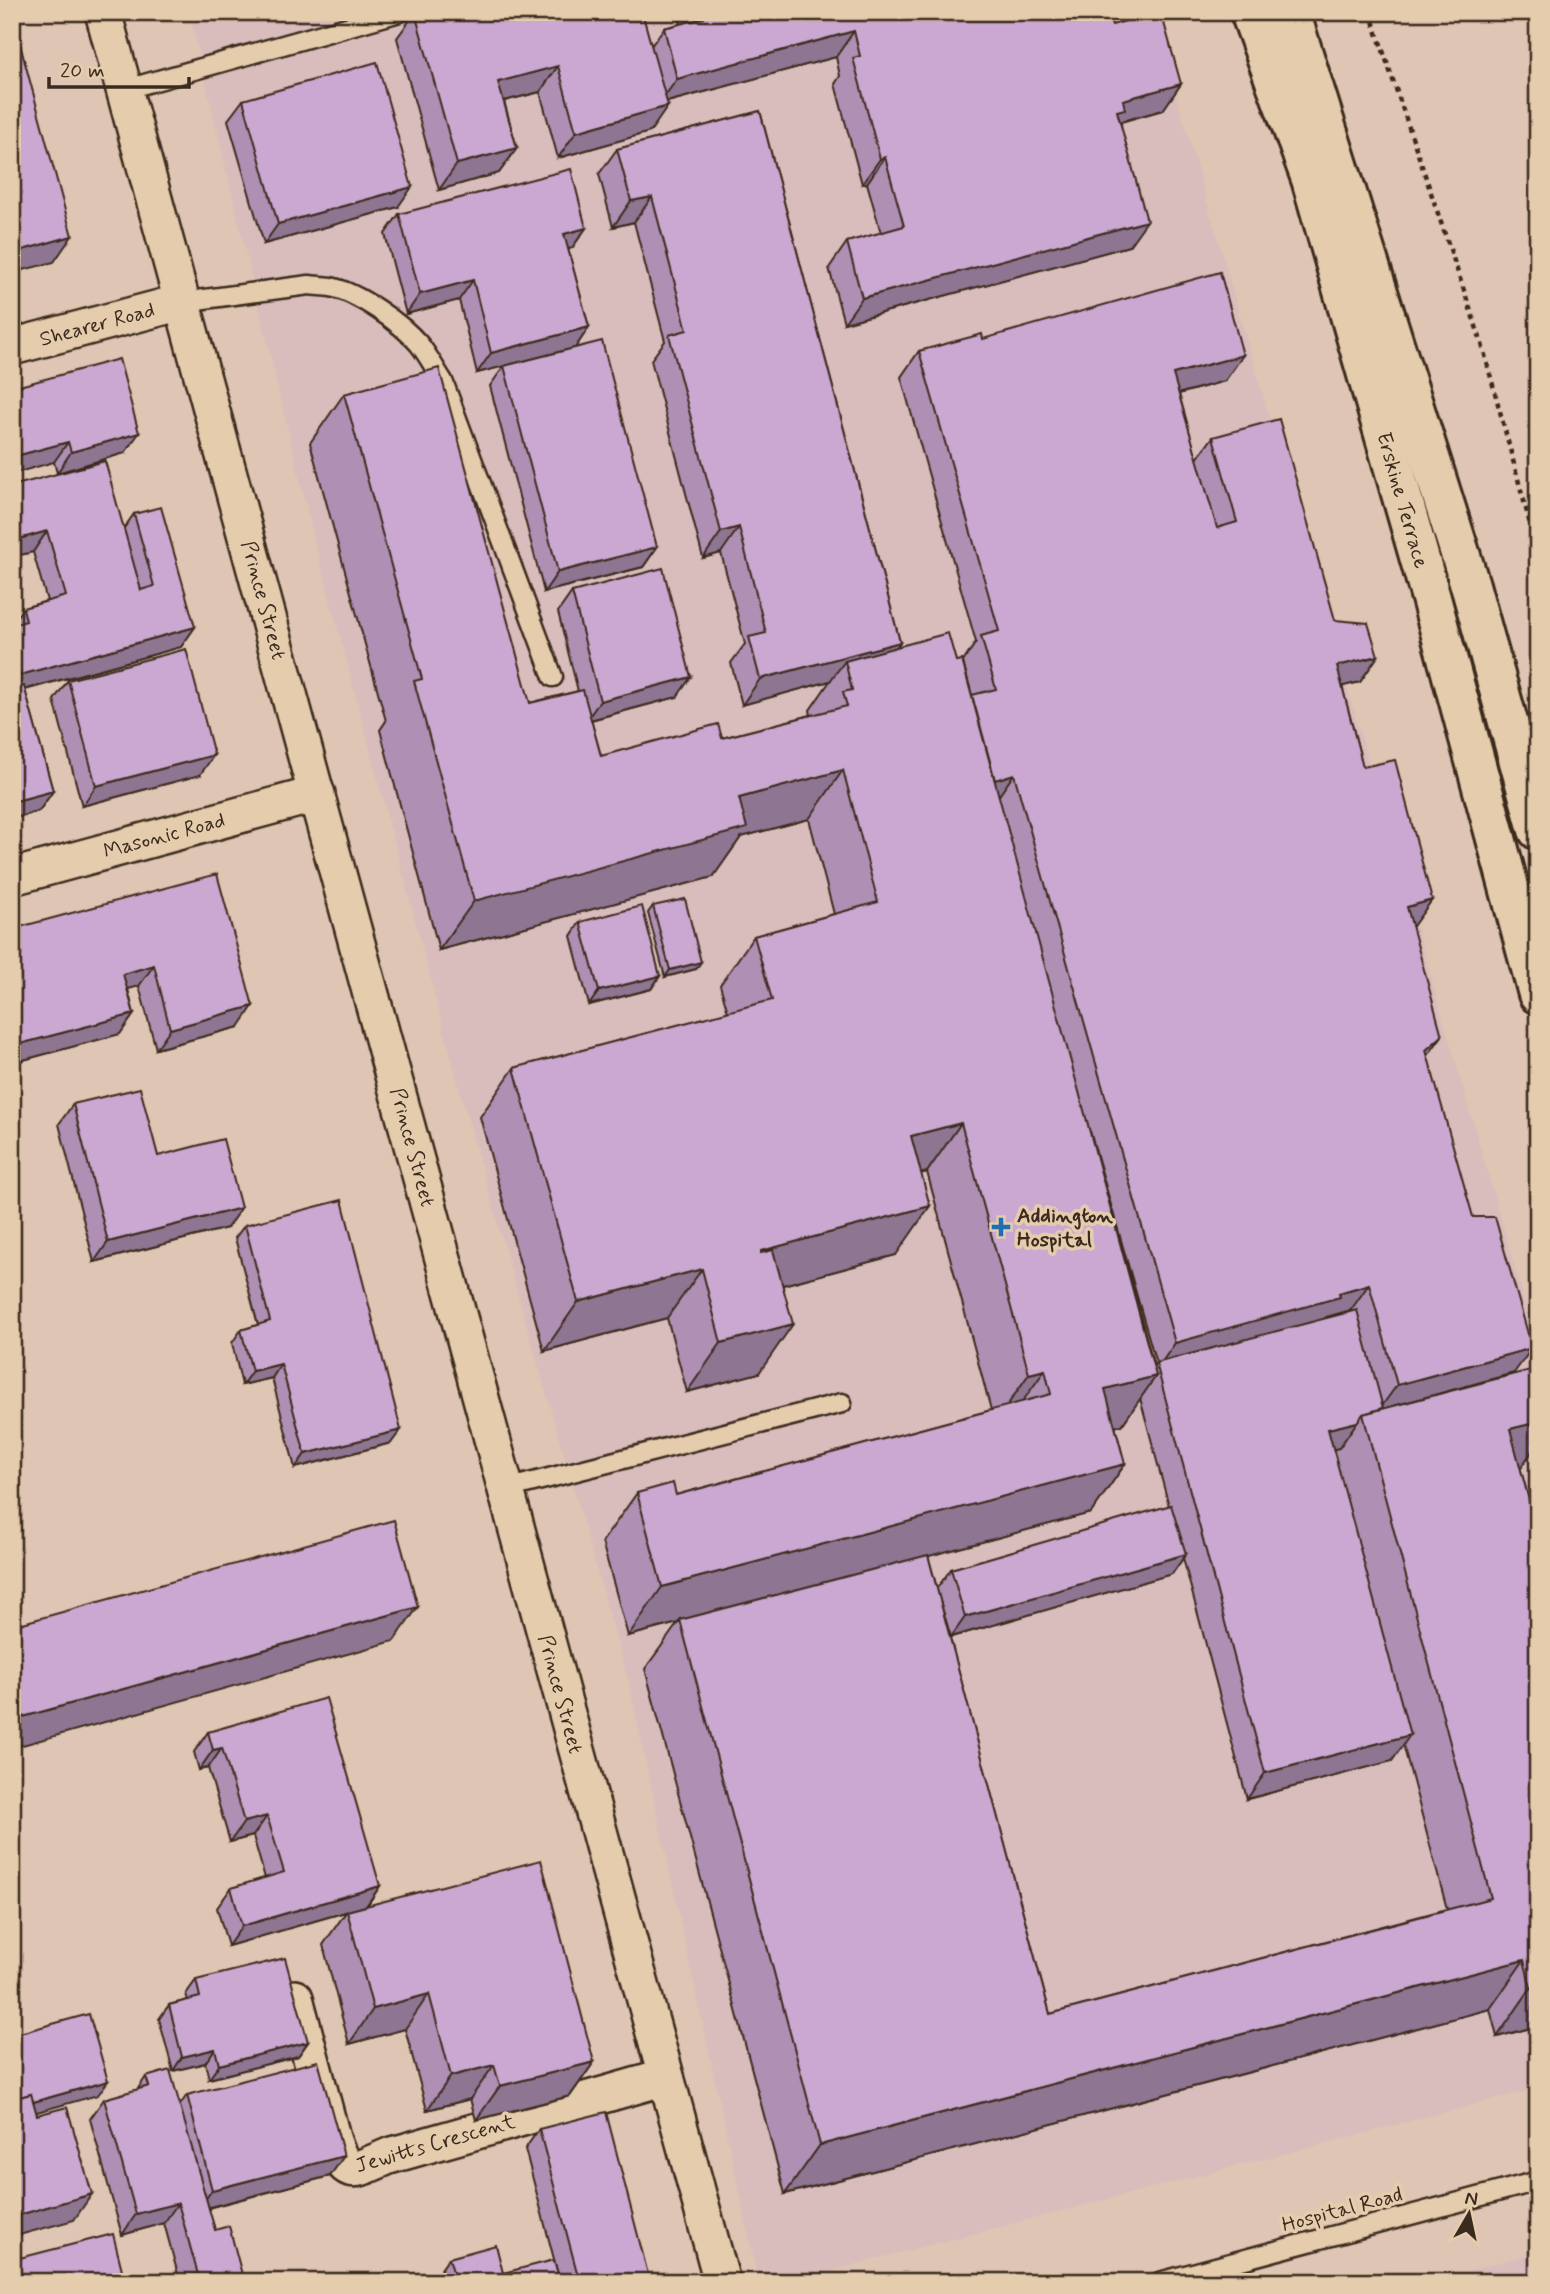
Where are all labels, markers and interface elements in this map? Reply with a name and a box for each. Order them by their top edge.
scale bar [49,46,189,90]
text: 20 m [60,57,105,85]
street label: Shearer Road [37,296,158,354]
street label: Erskine Terrace [1369,429,1435,572]
street label: Prince Street [234,538,292,663]
street label: Masonic Road [100,806,228,866]
street label: Prince Street [383,1085,441,1210]
place label: Addington Hospital [1017,1202,1113,1254]
marker: Addington Hospital [991,1217,1011,1237]
street label: Prince Street [531,1632,589,1757]
street label: Jewitts Crescent [352,2108,519,2180]
north arrow [1434,2178,1504,2248]
street label: Hospital Road [1279,2180,1406,2240]
text: N [1463,2185,1480,2212]

